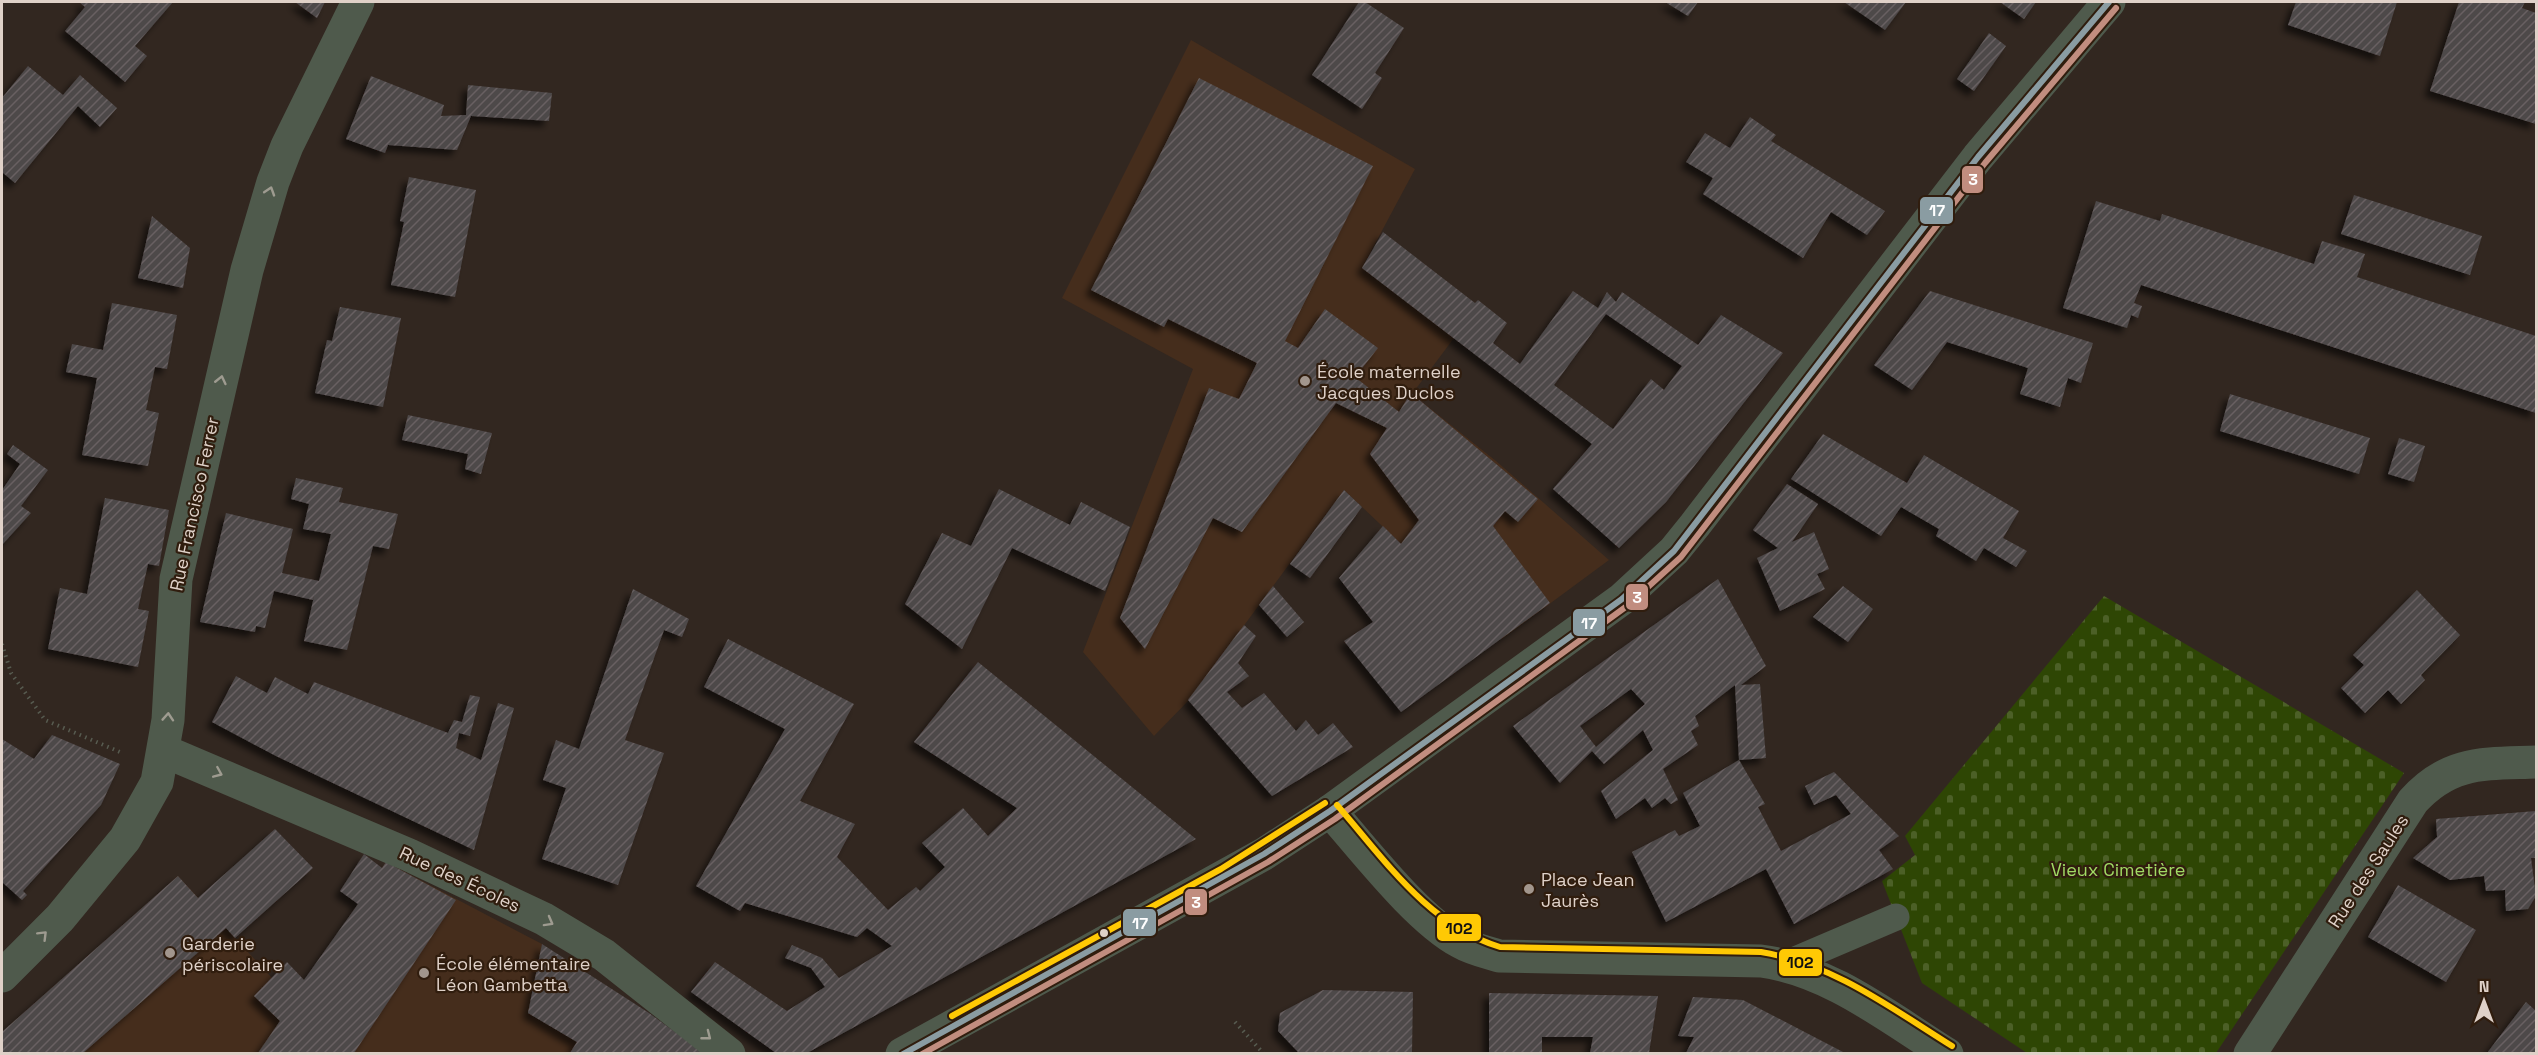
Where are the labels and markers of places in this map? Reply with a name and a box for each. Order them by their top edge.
place label: École maternelle Jacques Duclos [1317,360,1461,404]
marker: École maternelle Jacques Duclos [1298,374,1312,388]
place label: Place Jean Jaurès [1541,868,1635,912]
marker: Place Jean Jaurès [1522,882,1536,896]
unlabelled marker [1098,927,1110,939]
place label: Garderie périscolaire [182,932,283,976]
marker: Garderie périscolaire [163,946,177,960]
place label: École élémentaire Léon Gambetta [436,952,590,996]
marker: École élémentaire Léon Gambetta [417,966,431,980]

